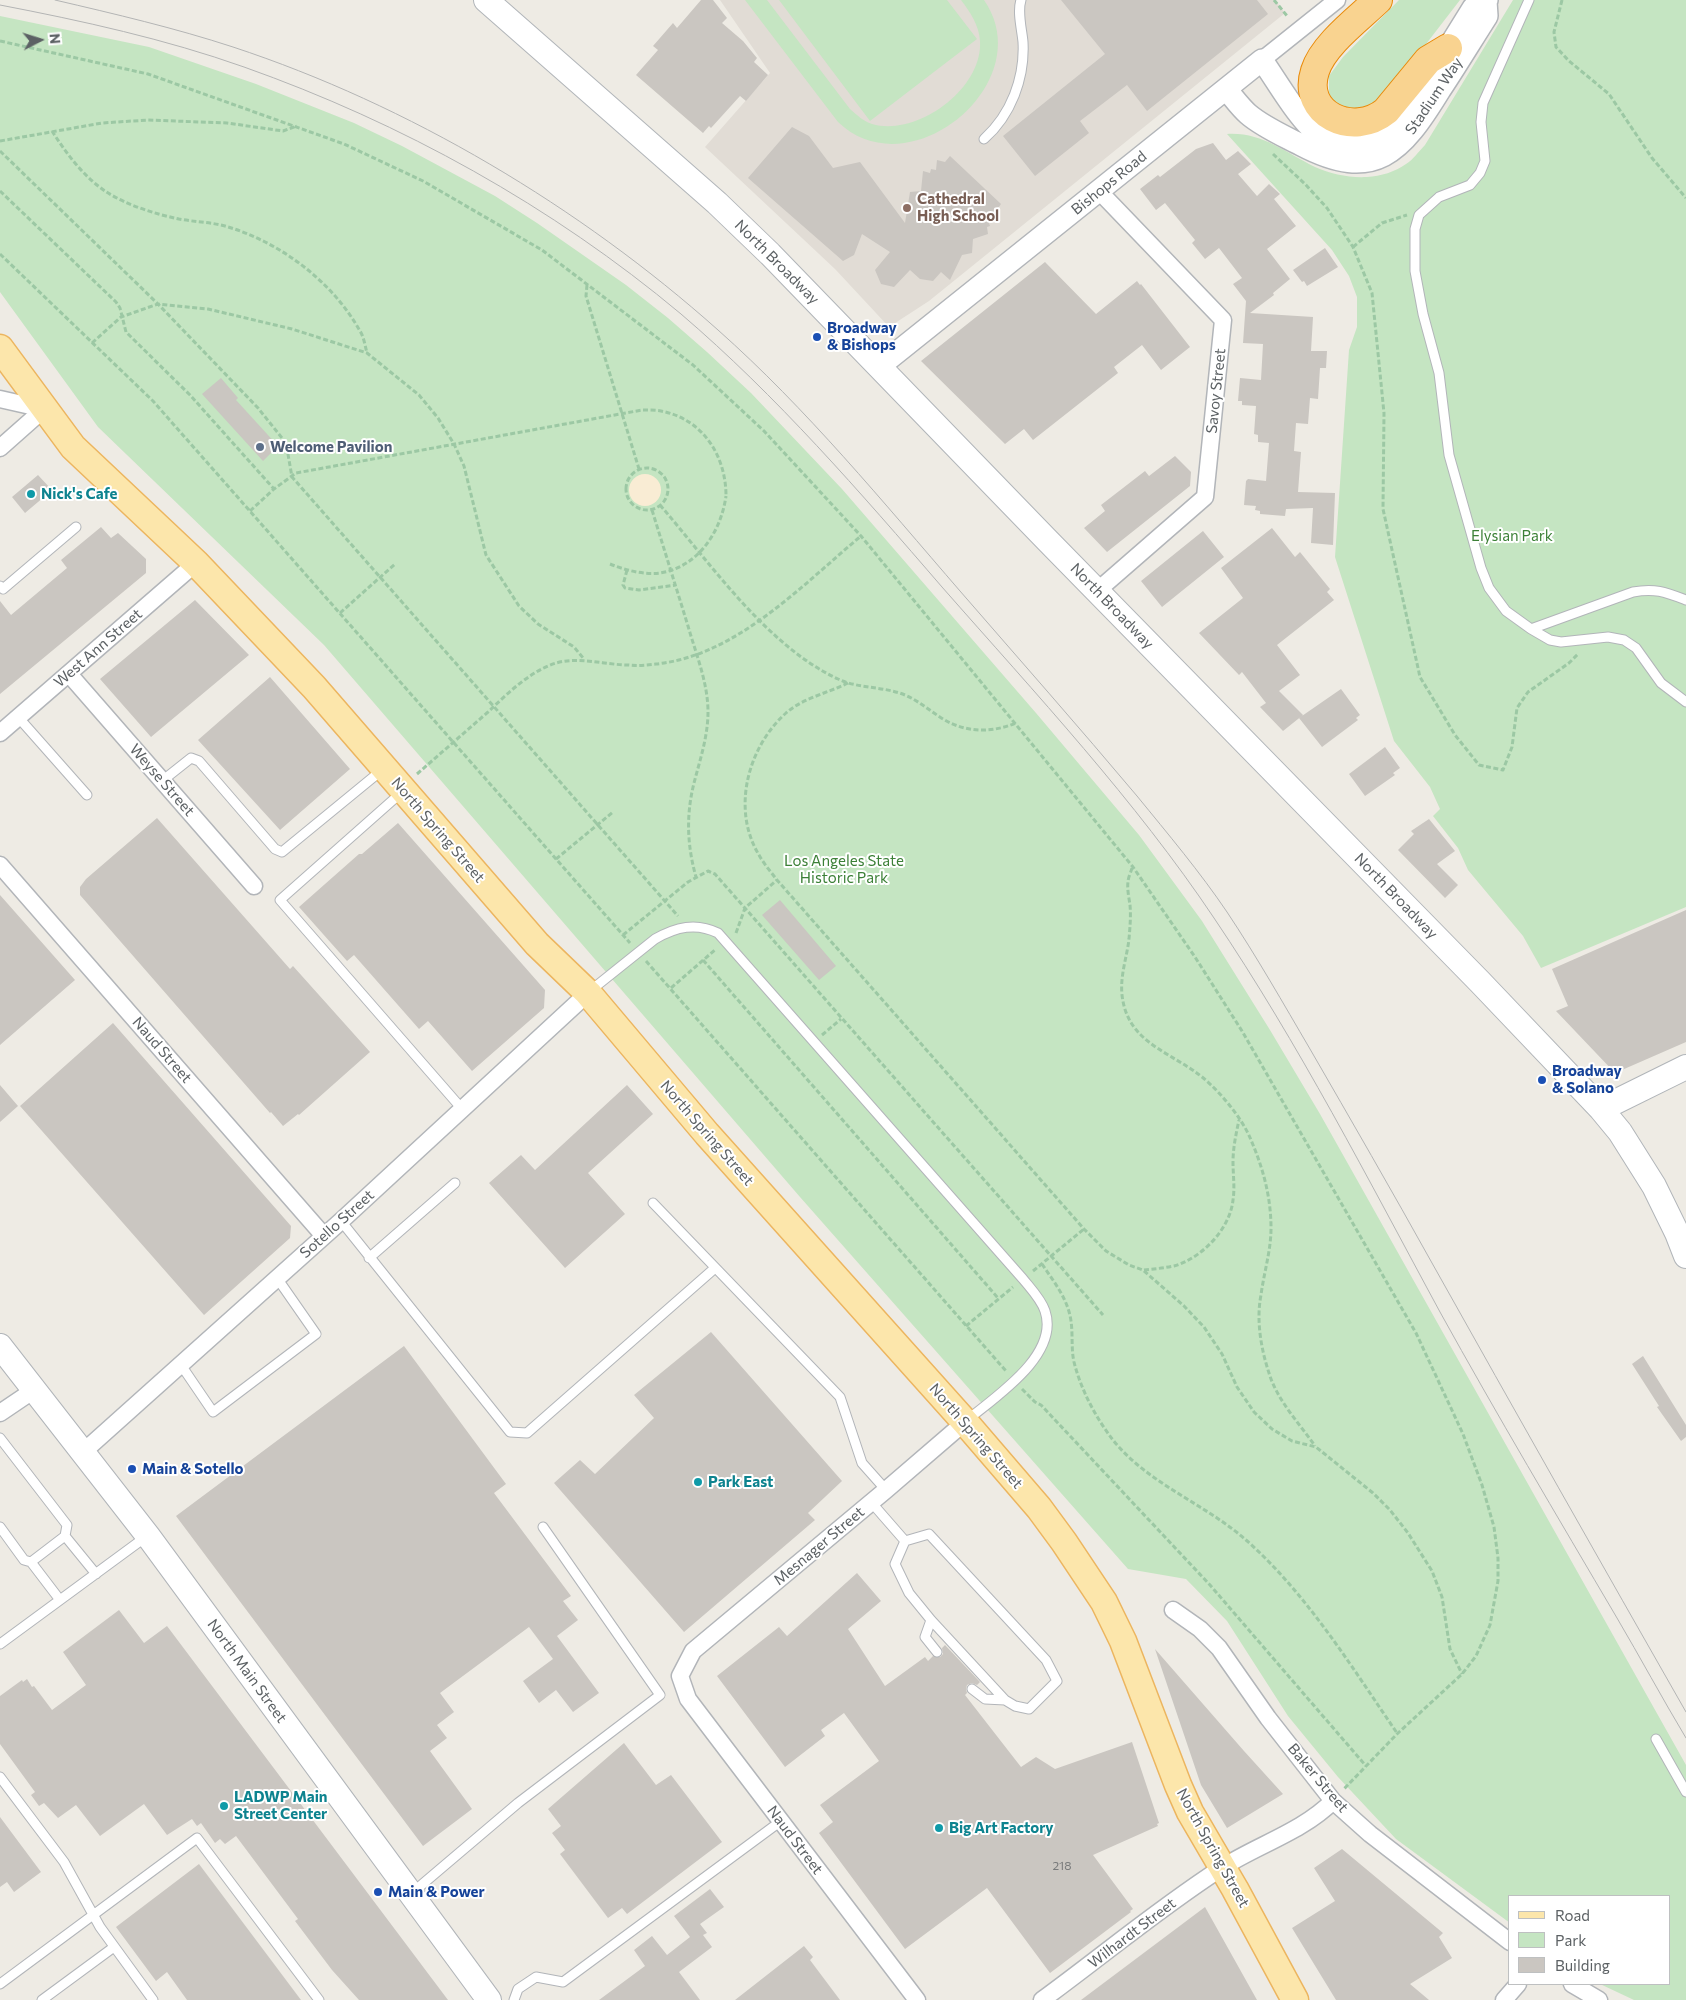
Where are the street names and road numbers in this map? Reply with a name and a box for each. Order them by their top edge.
street label: Stadium Way [1402,54,1466,138]
street label: Bishops Road [1068,147,1150,219]
street label: North Broadway [731,216,823,308]
street label: Savoy Street [1203,347,1229,435]
street label: North Broadway [1067,559,1157,653]
street label: West Ann Street [50,605,146,691]
street label: Weyse Street [126,740,198,820]
street label: North Spring Street [387,774,489,886]
street label: North Broadway [1351,849,1441,943]
street label: Naud Street [128,1013,196,1087]
street label: North Spring Street [656,1077,758,1189]
street label: Sotello Street [296,1186,378,1262]
street label: North Spring Street [925,1380,1027,1492]
street label: Mesnager Street [770,1503,868,1589]
street label: North Main Street [203,1616,291,1726]
street label: Baker Street [1284,1740,1352,1816]
street label: North Spring Street [1173,1785,1253,1911]
street label: Naud Street [763,1802,827,1878]
street label: Wilhardt Street [1085,1894,1179,1972]

